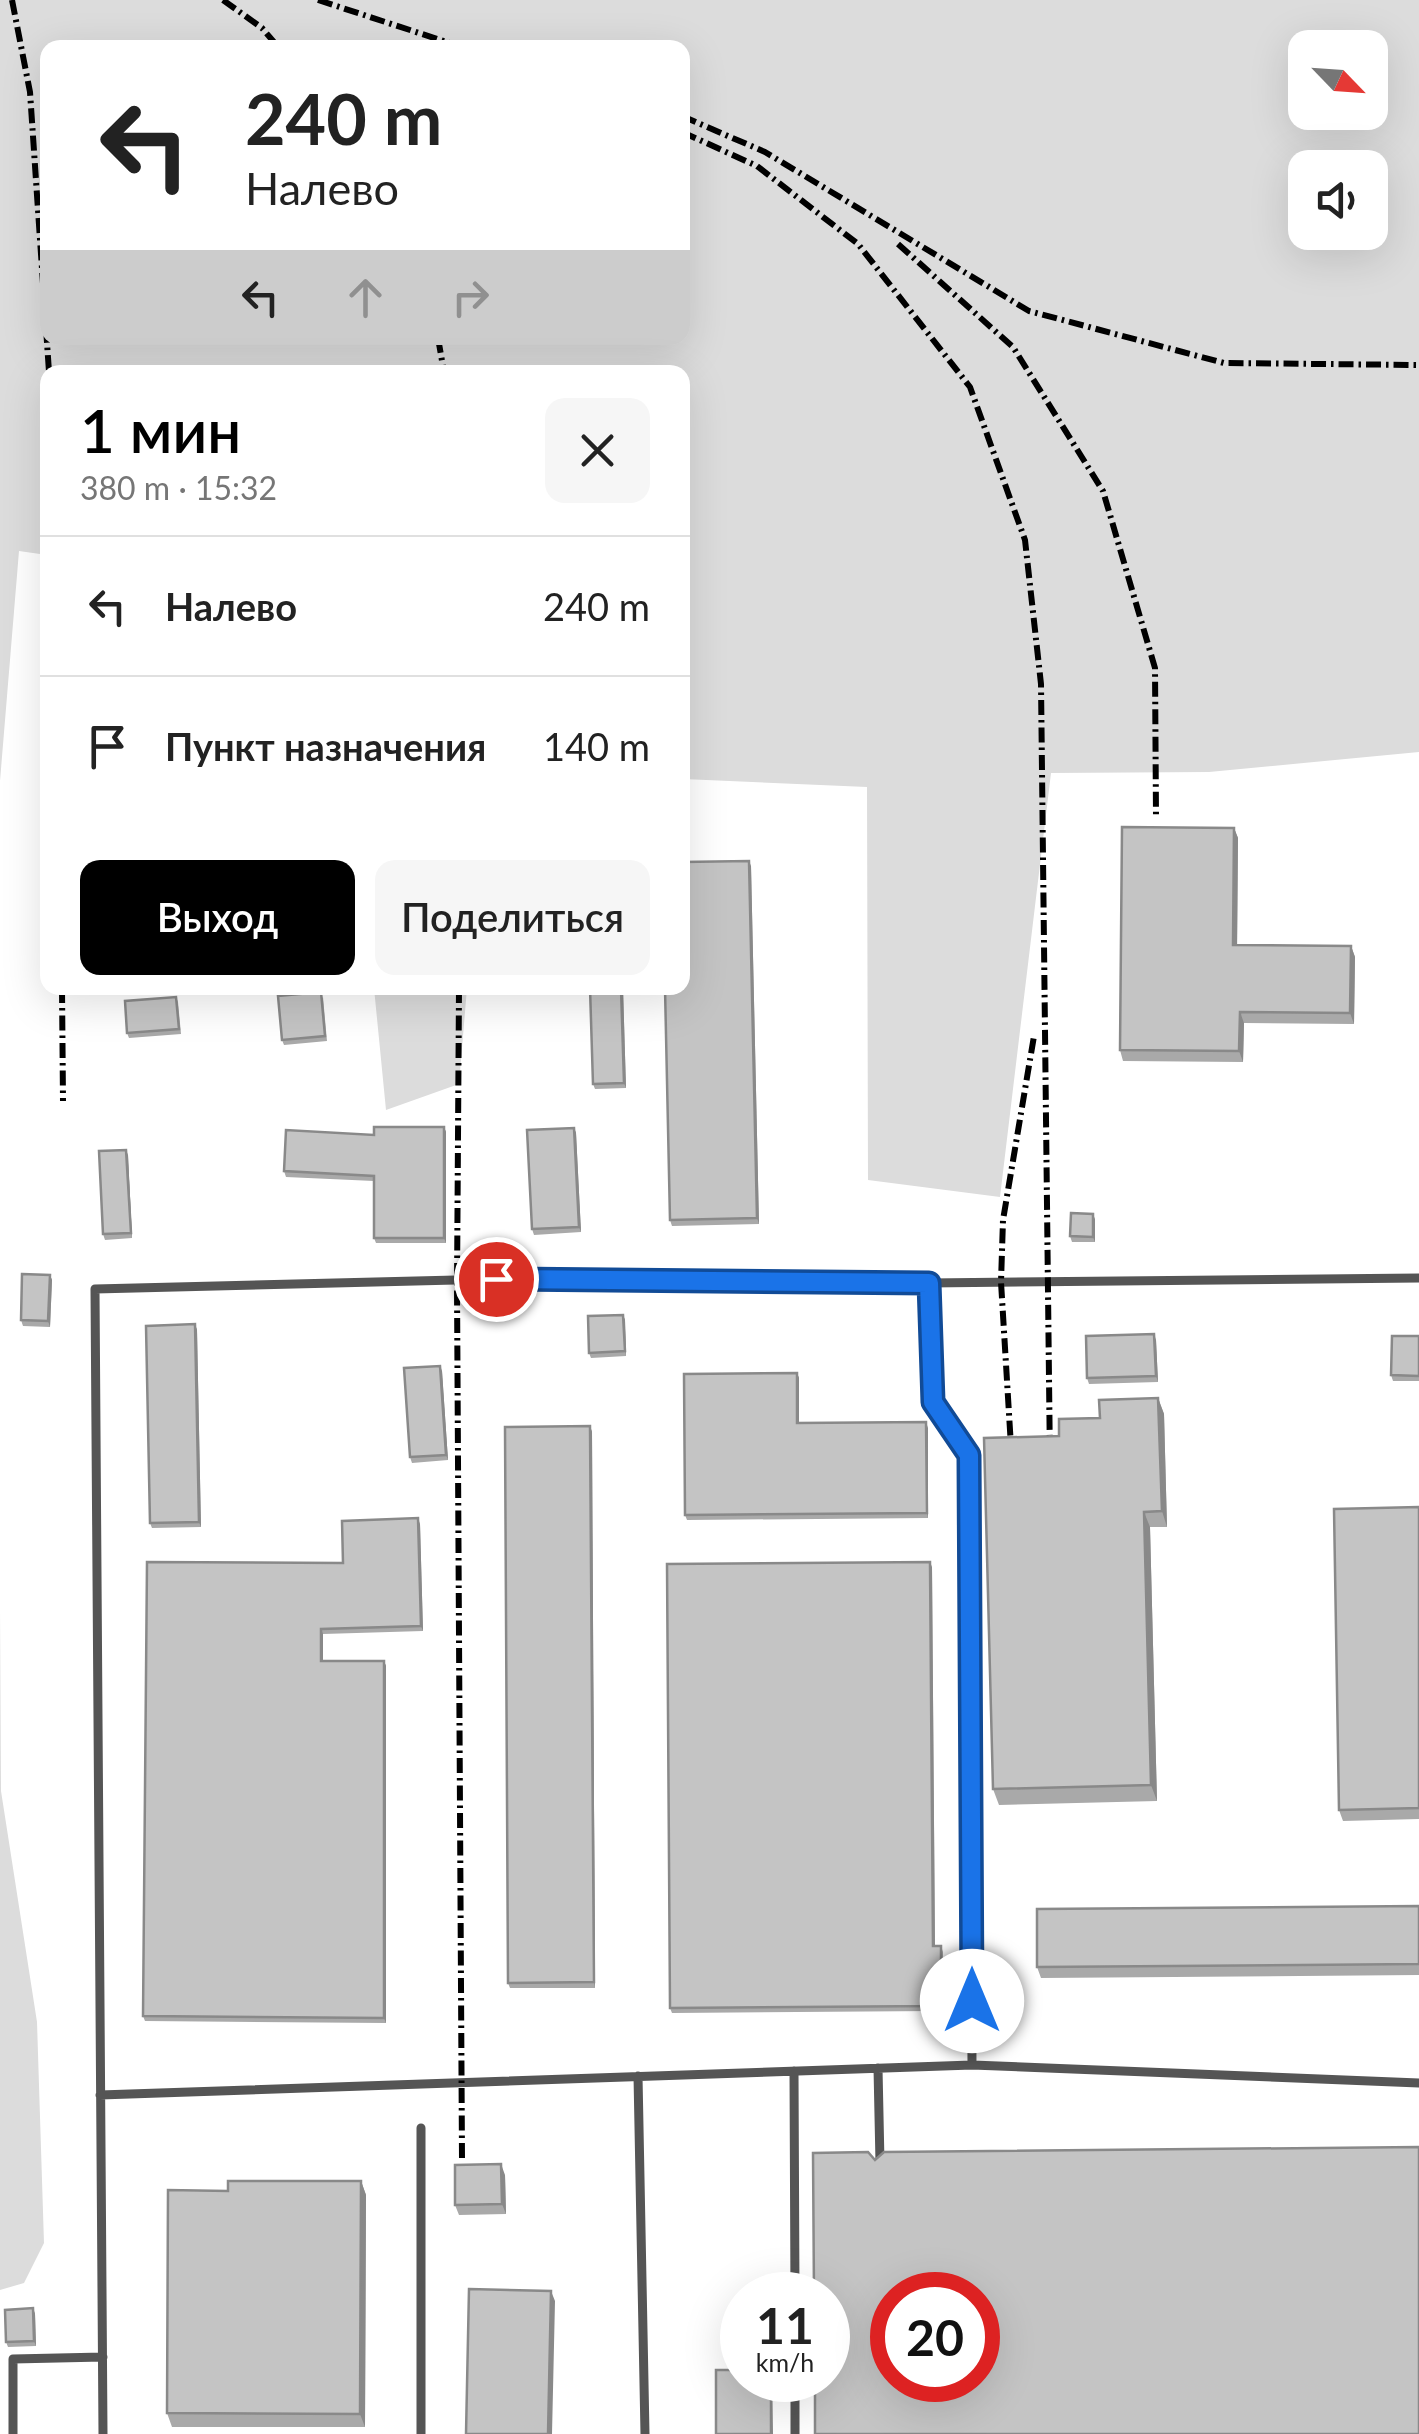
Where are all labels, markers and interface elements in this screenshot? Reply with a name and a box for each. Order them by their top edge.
north arrow [1288,30,1388,130]
map controls [1288,30,1388,250]
text: 240 m [245,76,442,160]
icon: left [80,80,210,210]
button: sound [1288,150,1388,250]
text: Налево [245,161,399,215]
icon: left [233,270,288,325]
icon: ahead [338,270,393,325]
icon: right [443,270,498,325]
text: 1 мин [80,394,241,466]
button: close [545,398,650,503]
text: 380 m · 15:32 [80,468,277,507]
icon: left [80,579,135,634]
text: Налево [165,583,297,629]
text: 240 m [543,583,650,629]
icon: arrive [80,719,135,774]
text: Пункт назначения [165,723,486,769]
text: 140 m [543,723,650,769]
button: Выход [80,860,355,975]
button: Поделиться [375,860,650,975]
pin [454,1237,539,1322]
icon: arrive [469,1252,524,1307]
position arrow [920,1949,1024,2053]
speed limit sign: 20 [870,2272,1000,2402]
text: 11 [756,2295,814,2355]
text: km/h [756,2347,814,2377]

